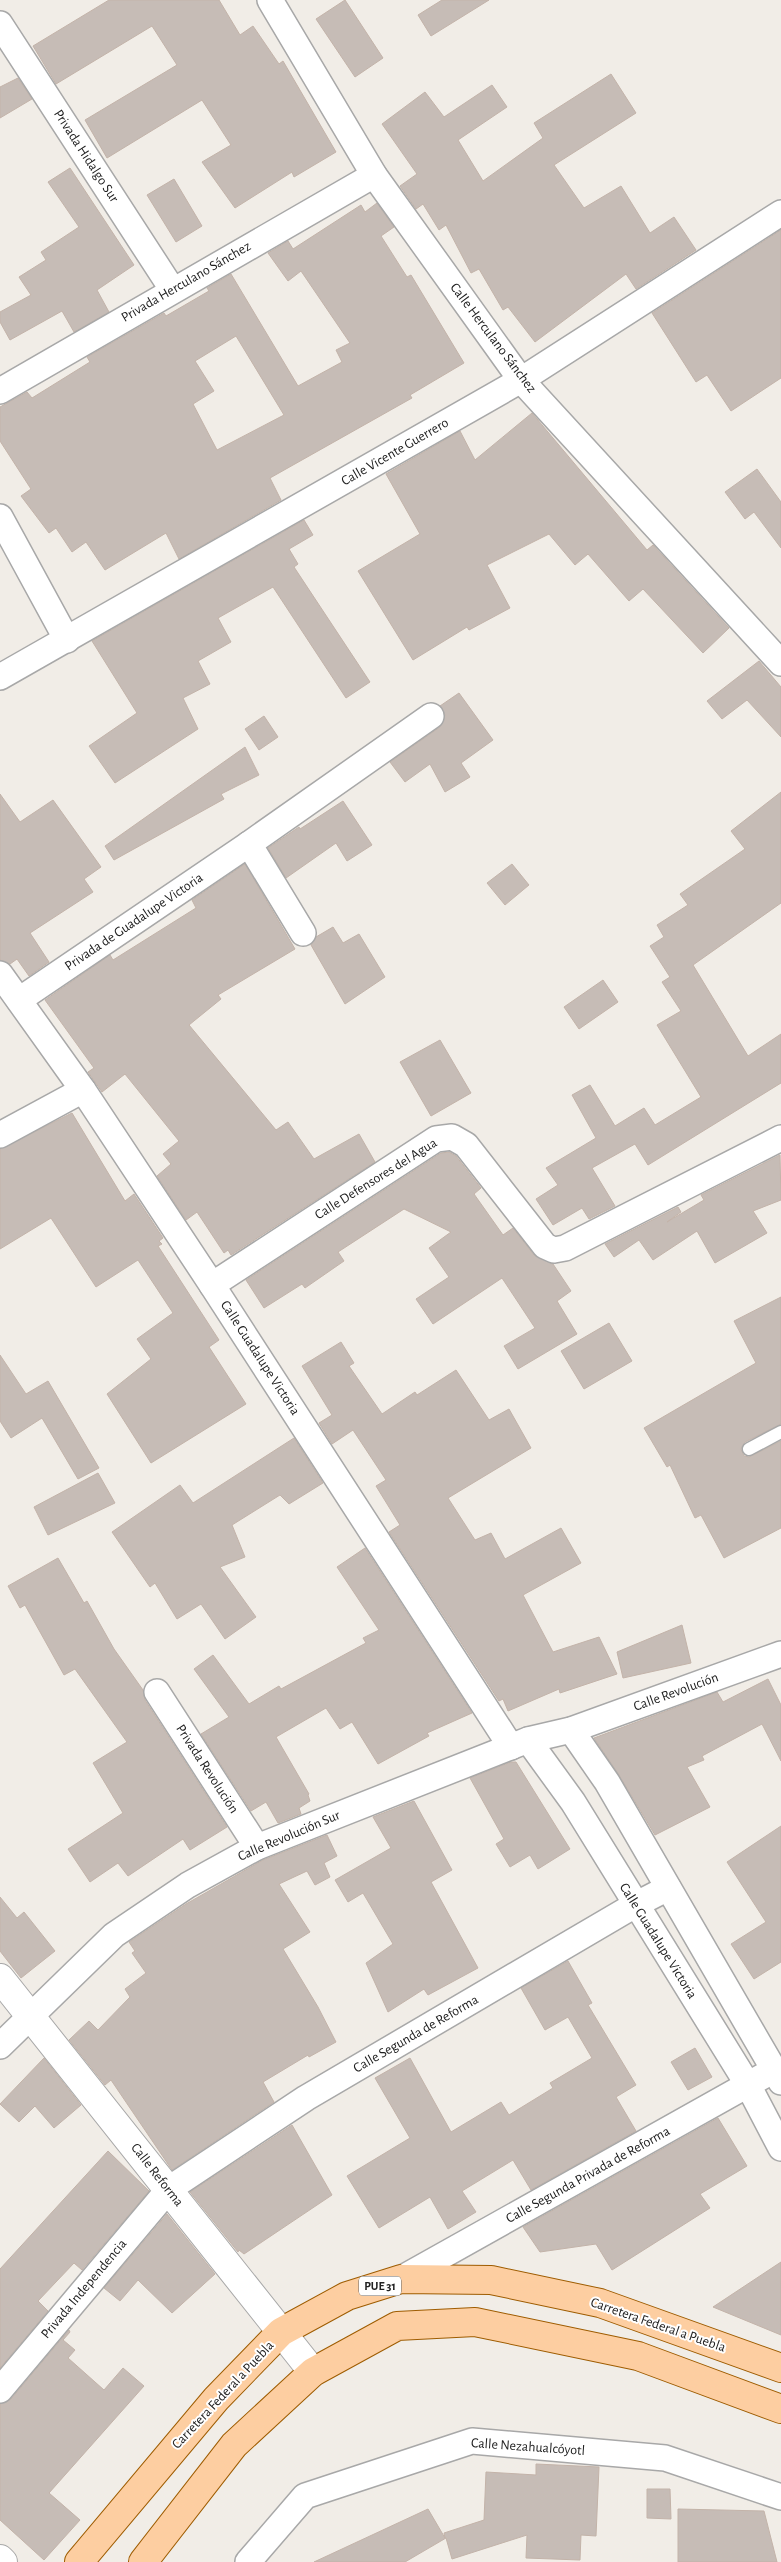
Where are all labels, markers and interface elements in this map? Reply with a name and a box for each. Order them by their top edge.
street label: Privada Hidalgo Sur [51,107,121,205]
street label: Privada Herculano Sánchez [119,239,253,325]
street label: Calle Herculano Sánchez [447,281,539,396]
street label: Calle Vicente Guerrero [339,416,451,488]
street label: Privada de Guadalupe Victoria [62,870,206,973]
street label: Calle Defensores del Agua [313,1135,440,1222]
street label: Calle Guadalupe Victoria [218,1298,302,1418]
street label: Calle Revolución [632,1670,720,1714]
street label: Privada Revolución [173,1722,241,1816]
street label: Calle Revolución Sur [236,1808,343,1864]
street label: Calle Guadalupe Victoria [617,1881,700,2002]
street label: Calle Segunda de Reforma [351,1992,481,2076]
street label: Calle Segunda Privada de Reforma [504,2124,673,2226]
street label: Calle Reforma [128,2141,186,2210]
street label: Privada Independencia [39,2236,130,2341]
road number: PUE 31 [359,2276,401,2296]
street label: Carretera Federal a Puebla [589,2295,728,2355]
street label: Carretera Federal a Puebla [169,2338,277,2452]
street label: Calle Nezahualcóyotl [470,2436,586,2458]

